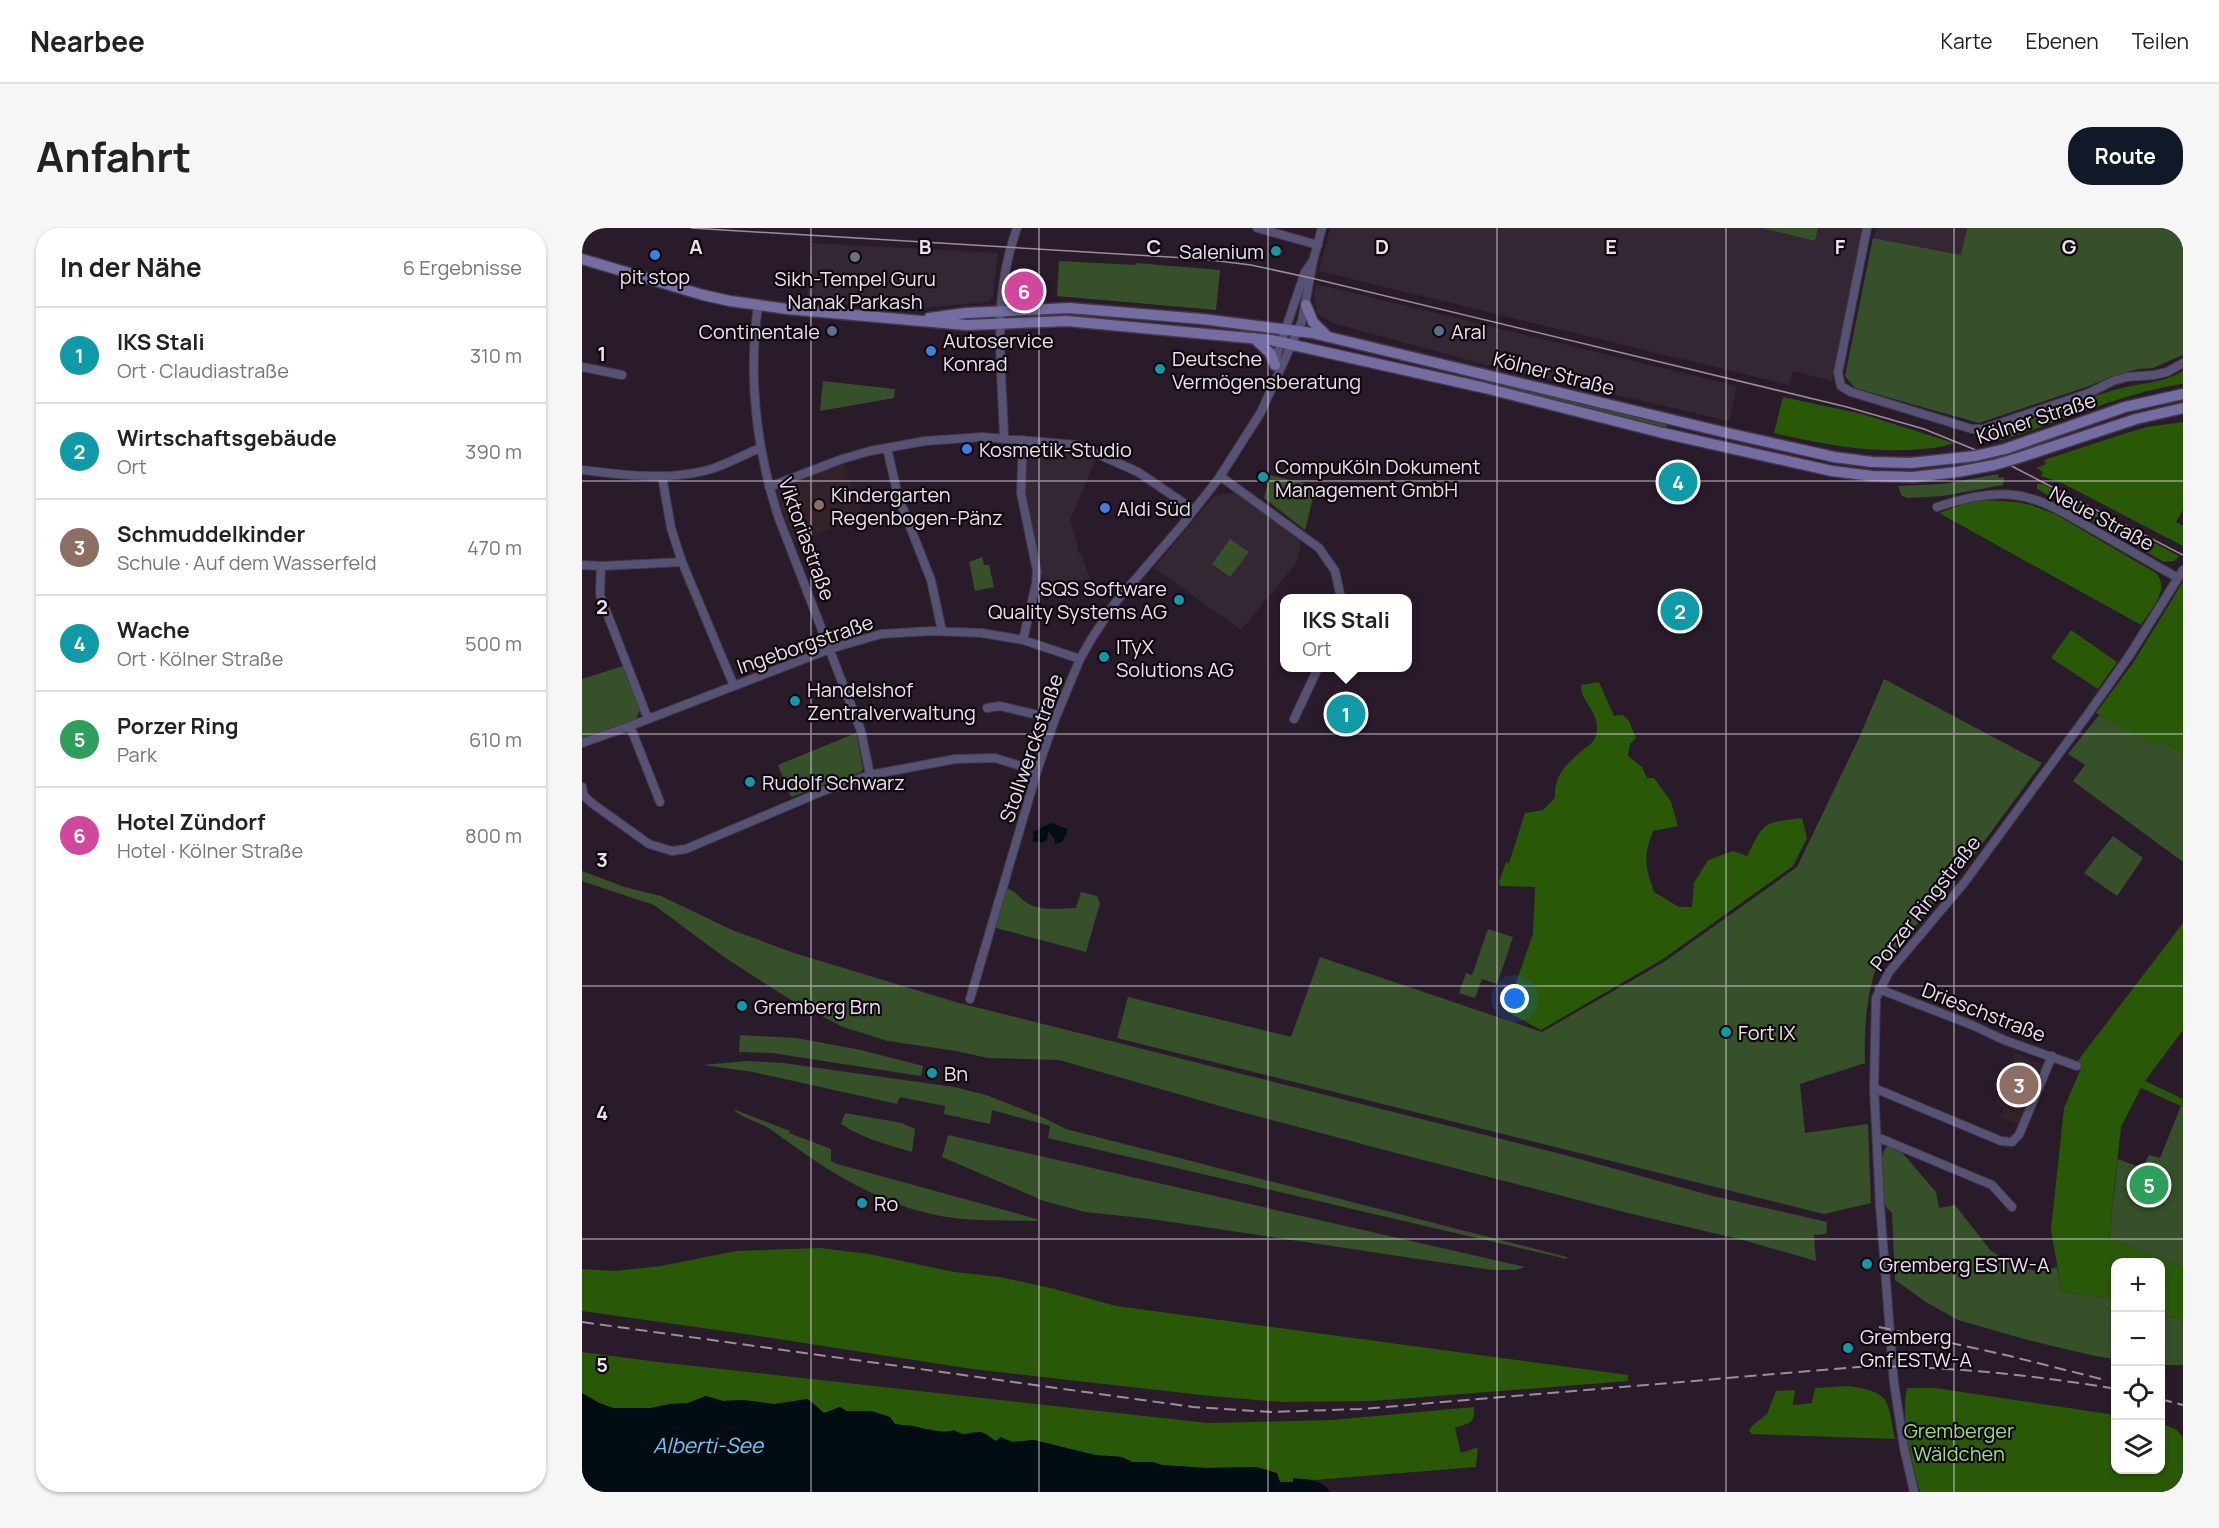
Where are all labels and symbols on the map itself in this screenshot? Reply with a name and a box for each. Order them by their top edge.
text: A [689,233,703,260]
text: B [919,233,932,260]
text: C [1147,233,1161,260]
text: D [1375,233,1389,260]
text: E [1605,233,1617,260]
text: F [1835,233,1846,260]
text: G [2062,233,2077,260]
place label: Salenium [1179,238,1264,265]
marker: Salenium [1269,244,1283,258]
marker: pit stop [648,248,662,262]
marker: Sikh-Tempel Guru Nanak Parkash [848,250,862,264]
place label: pit stop [620,263,690,290]
place label: Sikh-Tempel Guru Nanak Parkash [774,265,936,315]
pin: 6 [1004,268,1044,314]
place label: Continentale [699,318,820,345]
place label: Aral [1451,318,1486,345]
marker: Continentale [825,324,839,338]
marker: Aral [1432,324,1446,338]
place label: Autoservice Konrad [943,327,1054,377]
text: 1 [598,340,606,367]
marker: Autoservice Konrad [924,344,938,358]
place label: Deutsche Vermögensberatung [1172,345,1361,395]
street label: Kölner Straße [1490,345,1618,401]
marker: Deutsche Vermögensberatung [1153,362,1167,376]
street label: Kölner Straße [1973,386,2099,450]
place label: Kosmetik-Studio [979,436,1132,463]
marker: Kosmetik-Studio [960,442,974,456]
place label: CompuKöln Dokument Management GmbH [1275,453,1481,503]
pin: 4 [1658,460,1698,504]
marker: CompuKöln Dokument Management GmbH [1256,470,1270,484]
street label: Viktoriastraße [772,474,842,604]
street label: Neue Straße [2045,479,2159,557]
place label: Kindergarten Regenbogen-Pänz [831,481,1003,531]
place label: Aldi Süd [1117,495,1191,522]
marker: Kindergarten Regenbogen-Pänz [812,498,826,512]
marker: Aldi Süd [1098,501,1112,515]
place label: SQS Software Quality Systems AG [988,575,1167,625]
pin: 2 [1660,588,1700,634]
text: 2 [596,593,608,620]
marker: SQS Software Quality Systems AG [1172,593,1186,607]
street label: Ingeborgstraße [733,608,877,680]
place label: ITyX Solutions AG [1116,633,1234,683]
marker: ITyX Solutions AG [1097,650,1111,664]
street label: Stollwerckstraße [993,670,1069,826]
place label: Handelshof Zentralverwaltung [807,676,976,726]
pin: 1 [1326,692,1365,736]
marker: Handelshof Zentralverwaltung [788,694,802,708]
place label: Rudolf Schwarz [762,769,905,796]
marker: Rudolf Schwarz [743,775,757,789]
street label: Porzer Ringstraße [1864,830,1986,976]
text: 3 [596,846,608,873]
street label: Drieschstraße [1918,976,2050,1048]
your location [1500,984,1529,1013]
place label: Gremberg Brn [754,993,881,1020]
marker: Gremberg Brn [735,999,749,1013]
place label: Fort IX [1738,1019,1796,1046]
marker: Fort IX [1719,1025,1733,1039]
place label: Bn [944,1060,968,1087]
pin: 3 [2000,1062,2038,1108]
marker: Bn [925,1066,939,1080]
text: 4 [596,1099,608,1126]
pin: 5 [2130,1162,2168,1208]
place label: Ro [874,1190,899,1217]
marker: Ro [855,1196,869,1210]
place label: Gremberg ESTW-A [1879,1251,2050,1278]
marker: Gremberg ESTW-A [1860,1257,1874,1271]
place label: Gremberg Gnf ESTW-A [1860,1323,1972,1373]
marker: Gremberg Gnf ESTW-A [1841,1341,1855,1355]
text: 5 [596,1351,608,1378]
park label: Gremberger Wäldchen [1904,1417,2014,1467]
water label: Alberti-See [653,1431,765,1459]

